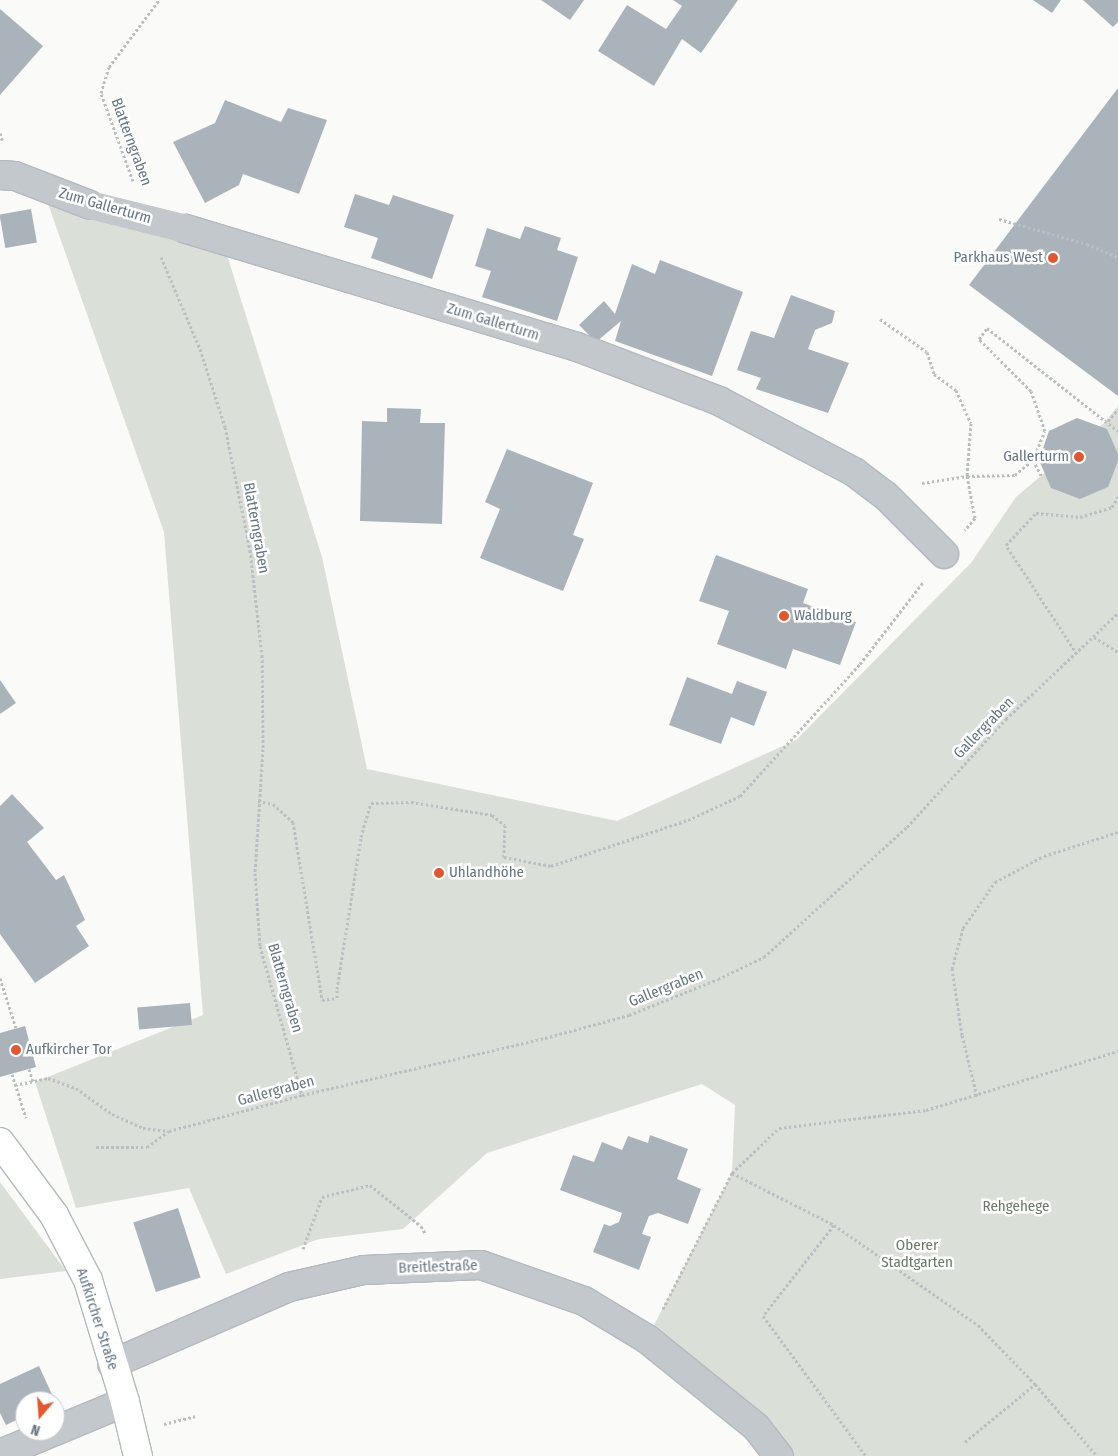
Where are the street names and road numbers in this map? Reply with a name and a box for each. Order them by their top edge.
street label: Blatterngraben [107,96,155,188]
street label: Zum Gallerturm [57,184,153,228]
street label: Zum Gallerturm [445,299,541,345]
street label: Blatterngraben [239,481,273,575]
street label: Gallergraben [950,693,1018,763]
street label: Blatterngraben [264,941,306,1035]
street label: Gallergraben [626,965,706,1011]
street label: Gallergraben [236,1072,316,1110]
street label: Breitlestraße [398,1257,478,1277]
street label: Aufkircher Straße [72,1266,122,1372]

